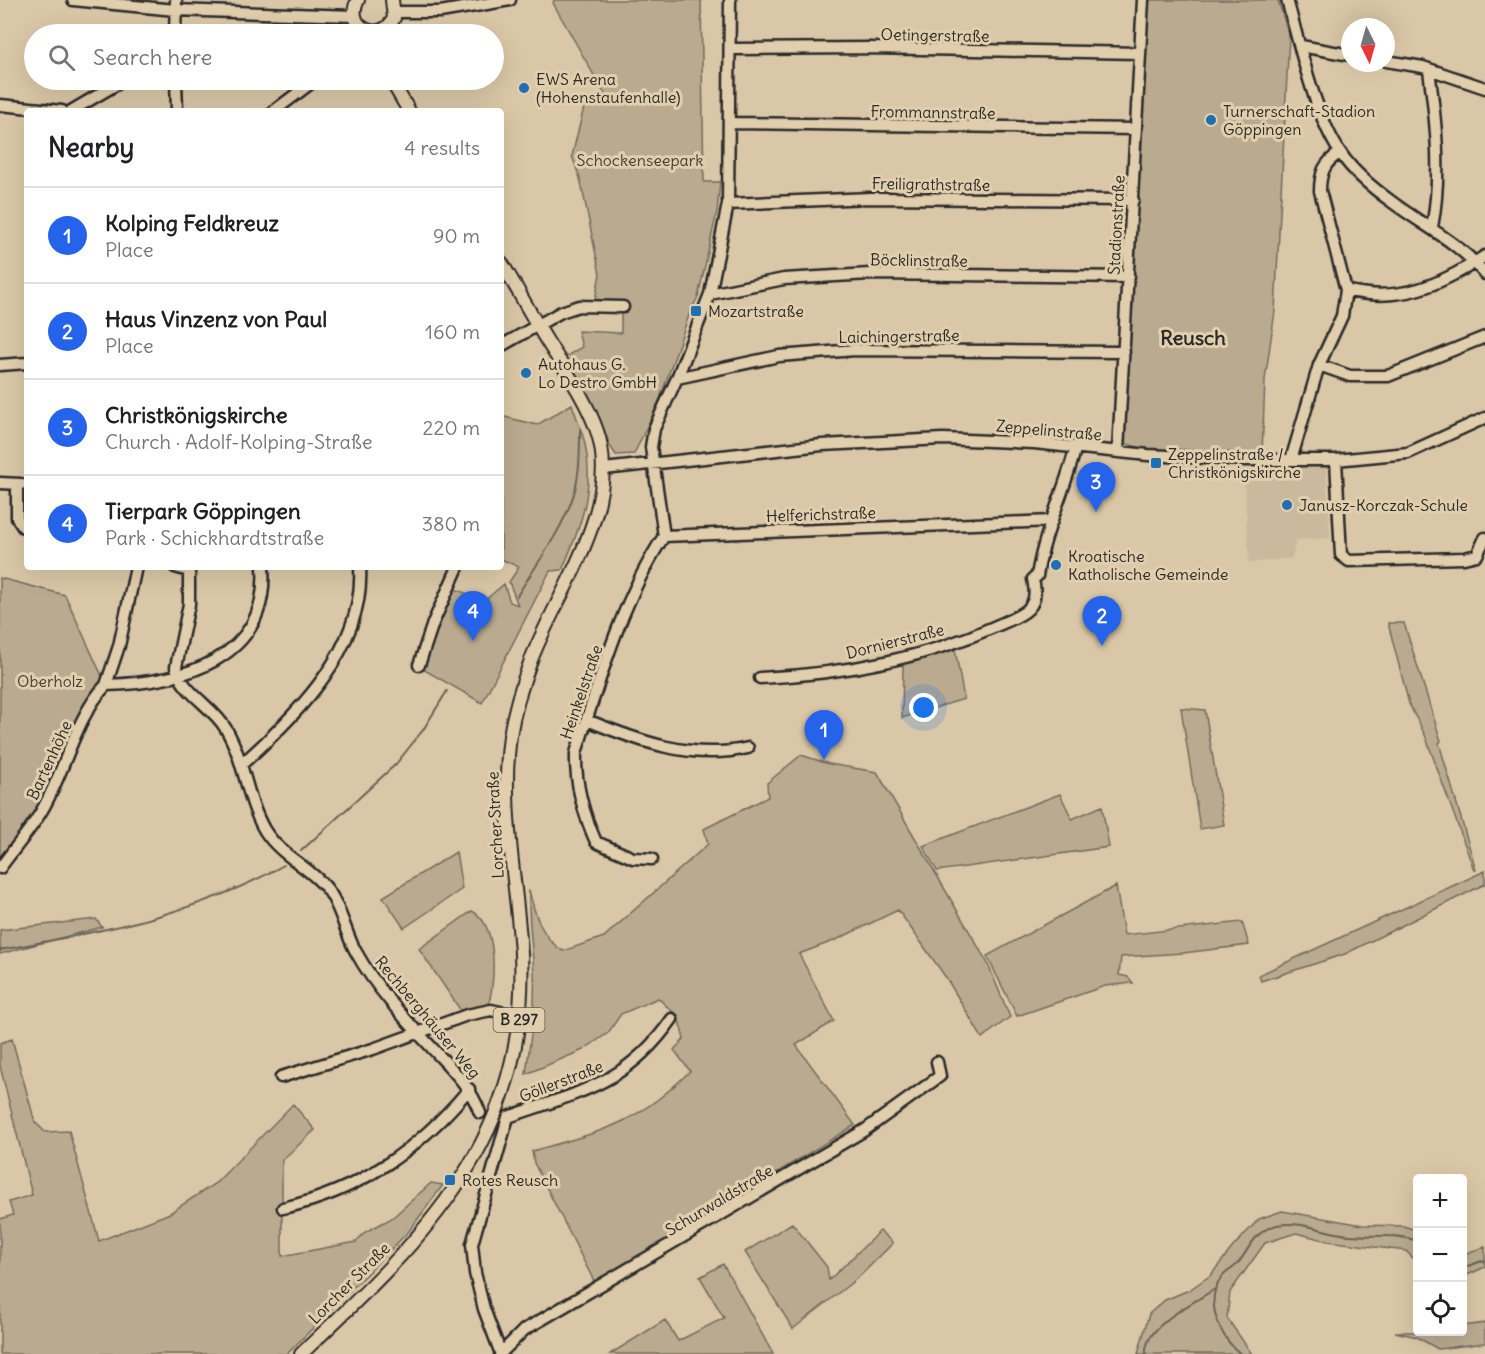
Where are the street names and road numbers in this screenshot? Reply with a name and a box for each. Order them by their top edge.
street label: Oetingerstraße [880,24,990,46]
street label: Frommannstraße [870,101,996,123]
street label: Freiligrathstraße [872,173,990,195]
street label: Stadionstraße [1103,175,1129,275]
street label: Böcklinstraße [870,249,968,271]
street label: Laichingerstraße [838,325,960,347]
street label: Zeppelinstraße [995,415,1103,445]
street label: Helferichstraße [766,502,876,526]
street label: Dornierstraße [844,619,946,663]
street label: Heinkelstraße [555,642,607,742]
street label: Bartenhöhe [22,717,76,803]
street label: Lorcher Straße [482,771,508,879]
street label: Rechberghäuser Weg [371,952,485,1082]
road number: B 297 [494,1008,544,1032]
street label: Göllerstraße [516,1056,606,1106]
street label: Schurwaldstraße [661,1160,777,1240]
street label: Lorcher Straße [304,1238,394,1328]

